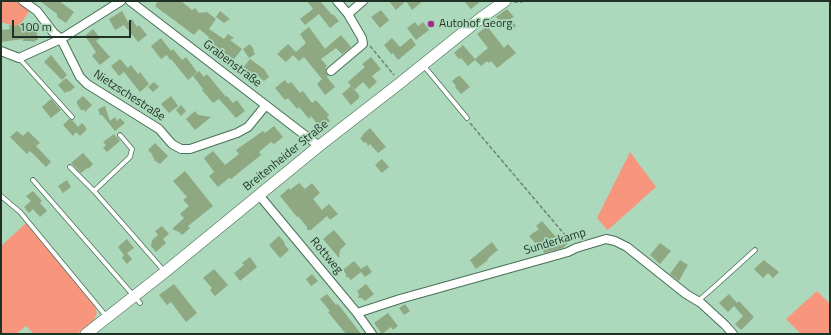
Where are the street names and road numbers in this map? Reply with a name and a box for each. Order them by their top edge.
street label: Grabenstraße [200,37,264,91]
street label: Nietzschestraße [90,67,168,125]
street label: Breitenheider Straße [241,117,331,195]
street label: Sunderkamp [522,226,588,258]
street label: Rottweg [307,235,345,277]

